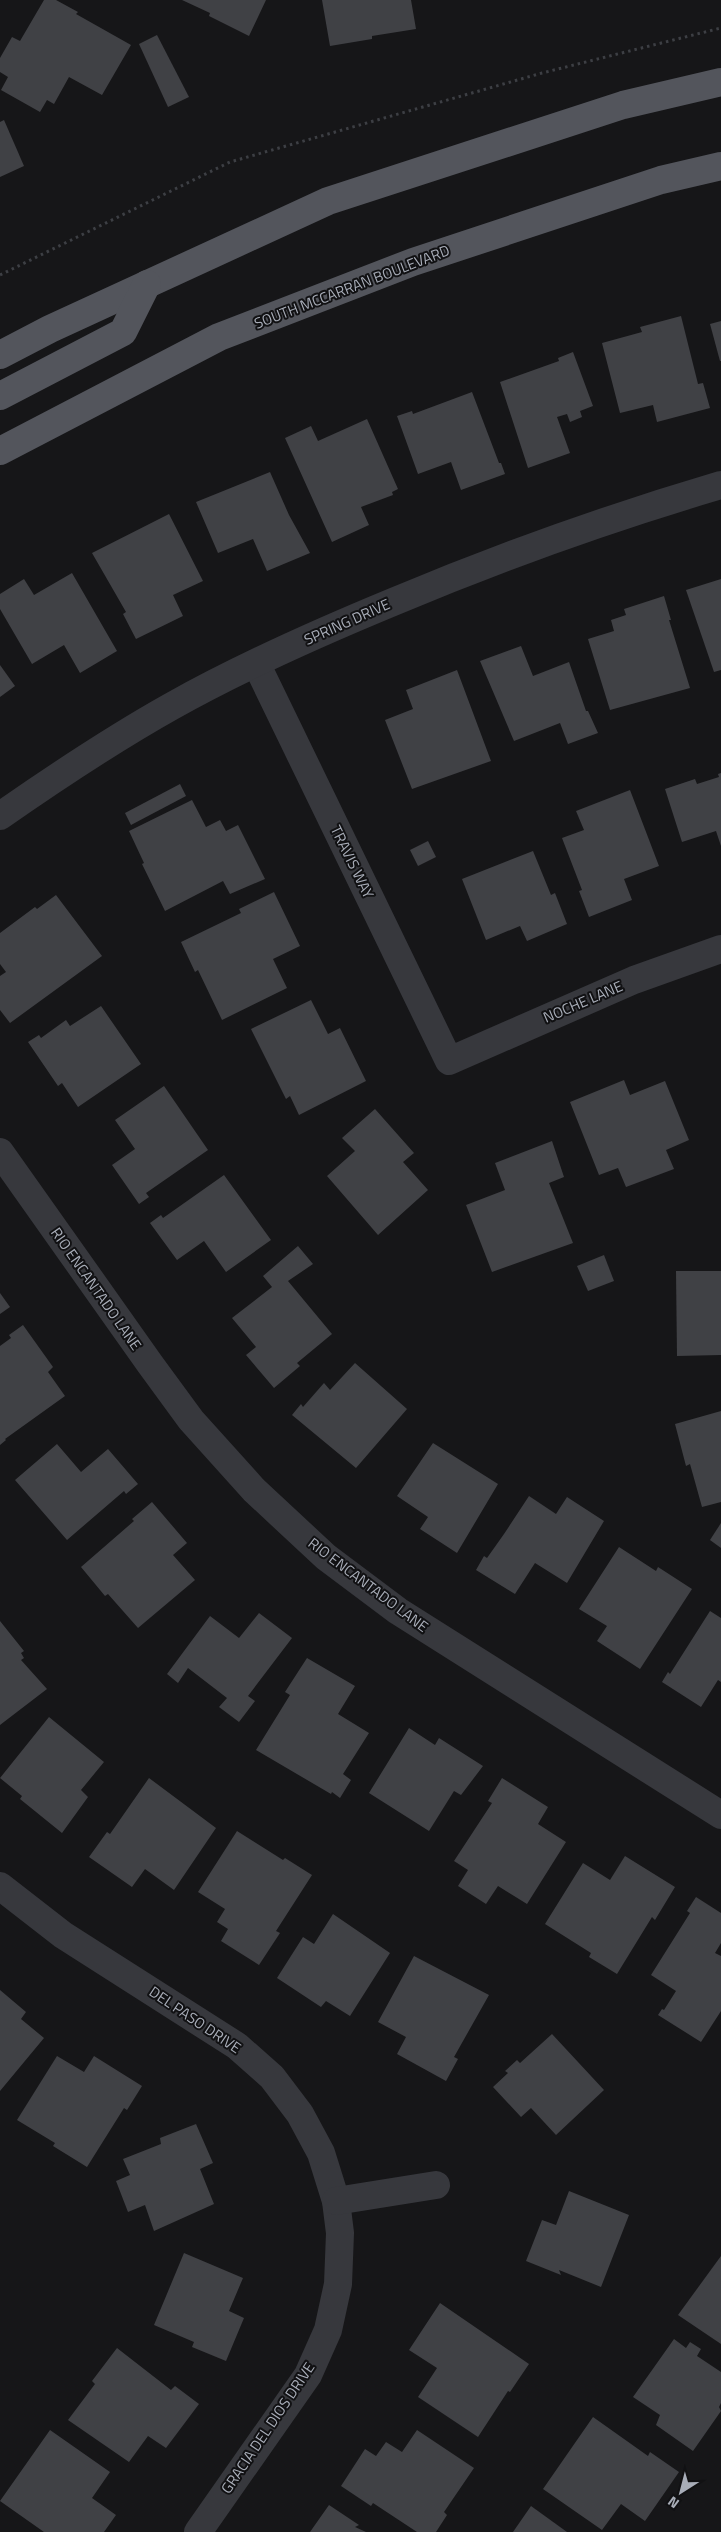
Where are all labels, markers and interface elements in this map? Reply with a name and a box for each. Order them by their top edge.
street label: SOUTH MCCARRAN BOULEVARD [251,239,453,335]
street label: SPRING DRIVE [300,592,394,651]
street label: TRAVIS WAY [325,821,380,902]
street label: NOCHE LANE [539,974,626,1029]
street label: RIO ENCANTADO LANE [45,1223,148,1355]
street label: RIO ENCANTADO LANE [303,1532,433,1638]
street label: DEL PASO DRIVE [145,1980,246,2059]
street label: GRACIA DEL DIOS DRIVE [215,2357,320,2498]
north arrow [656,2467,706,2517]
text: N [663,2492,683,2514]

